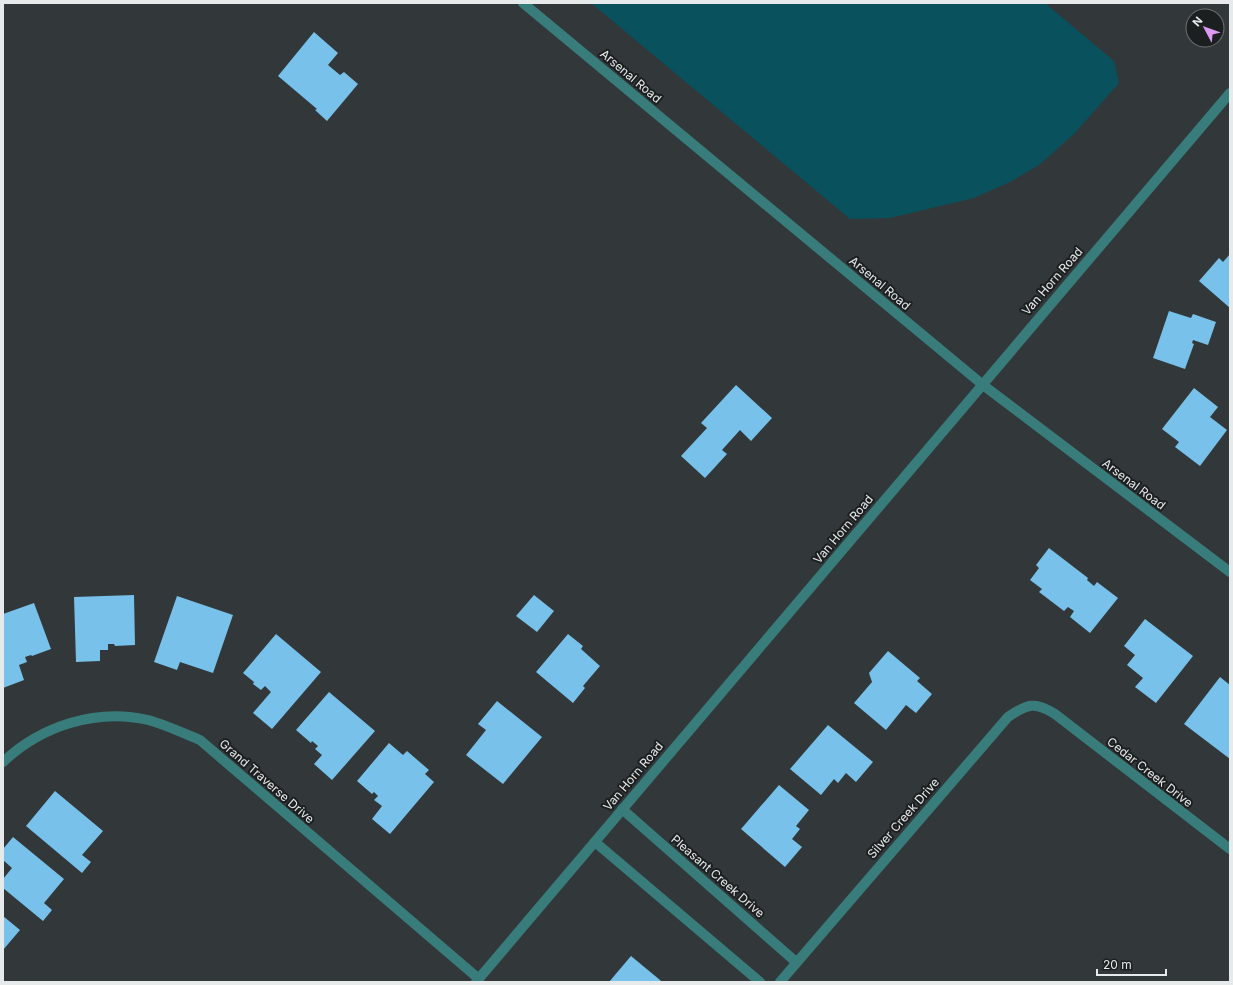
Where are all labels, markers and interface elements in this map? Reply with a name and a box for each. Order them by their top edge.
north arrow [1185,8,1225,48]
text: N [1189,14,1205,29]
street label: Arsenal Road [597,46,665,106]
street label: Van Horn Road [1018,244,1086,318]
street label: Arsenal Road [846,253,914,313]
street label: Arsenal Road [1099,455,1169,513]
street label: Van Horn Road [810,492,876,566]
street label: Cedar Creek Drive [1104,734,1196,810]
street label: Grand Traverse Drive [217,736,317,826]
street label: Van Horn Road [600,739,666,813]
street label: Silver Creek Drive [864,775,942,861]
street label: Pleasant Creek Drive [668,831,768,921]
scale bar [1097,951,1166,977]
text: 20 m [1103,957,1132,972]

